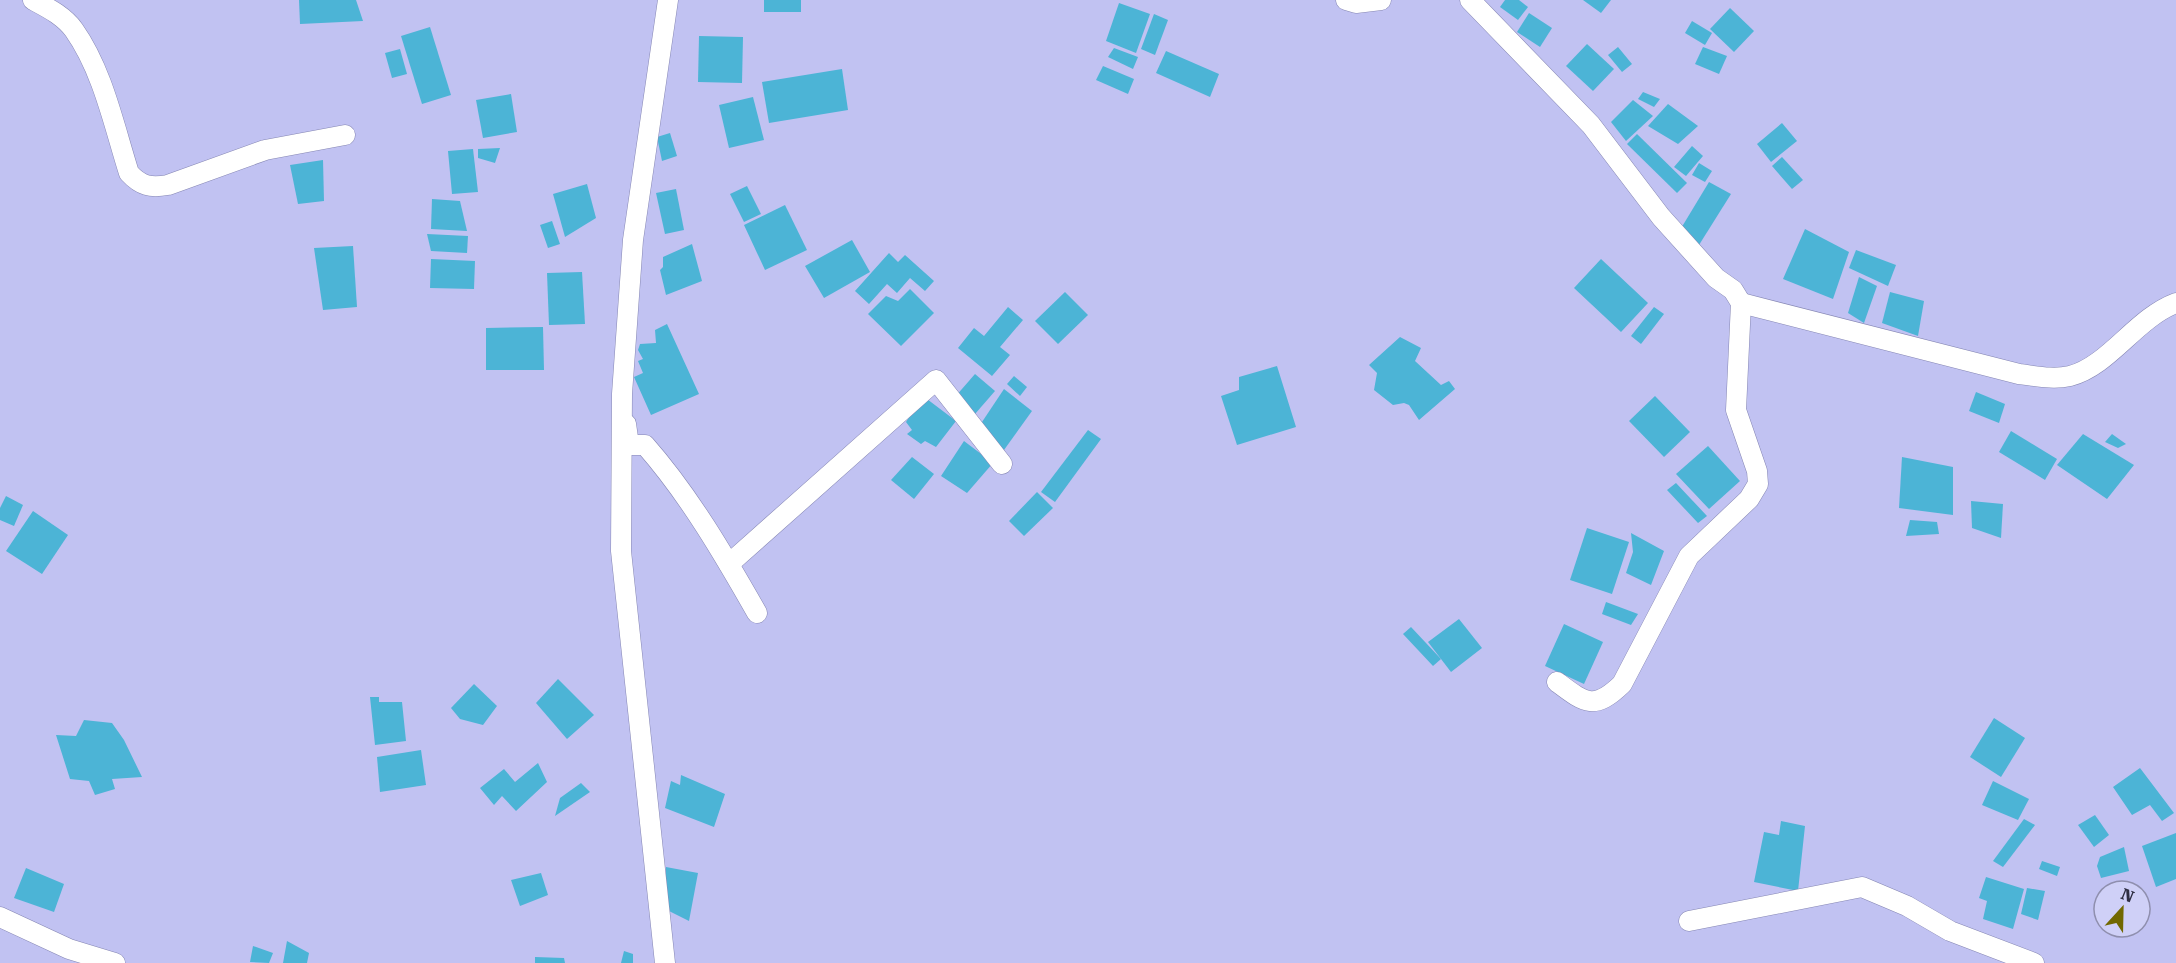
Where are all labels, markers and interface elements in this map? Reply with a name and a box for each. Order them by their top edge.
north arrow [2092,879,2152,939]
text: N [2118,884,2137,907]

